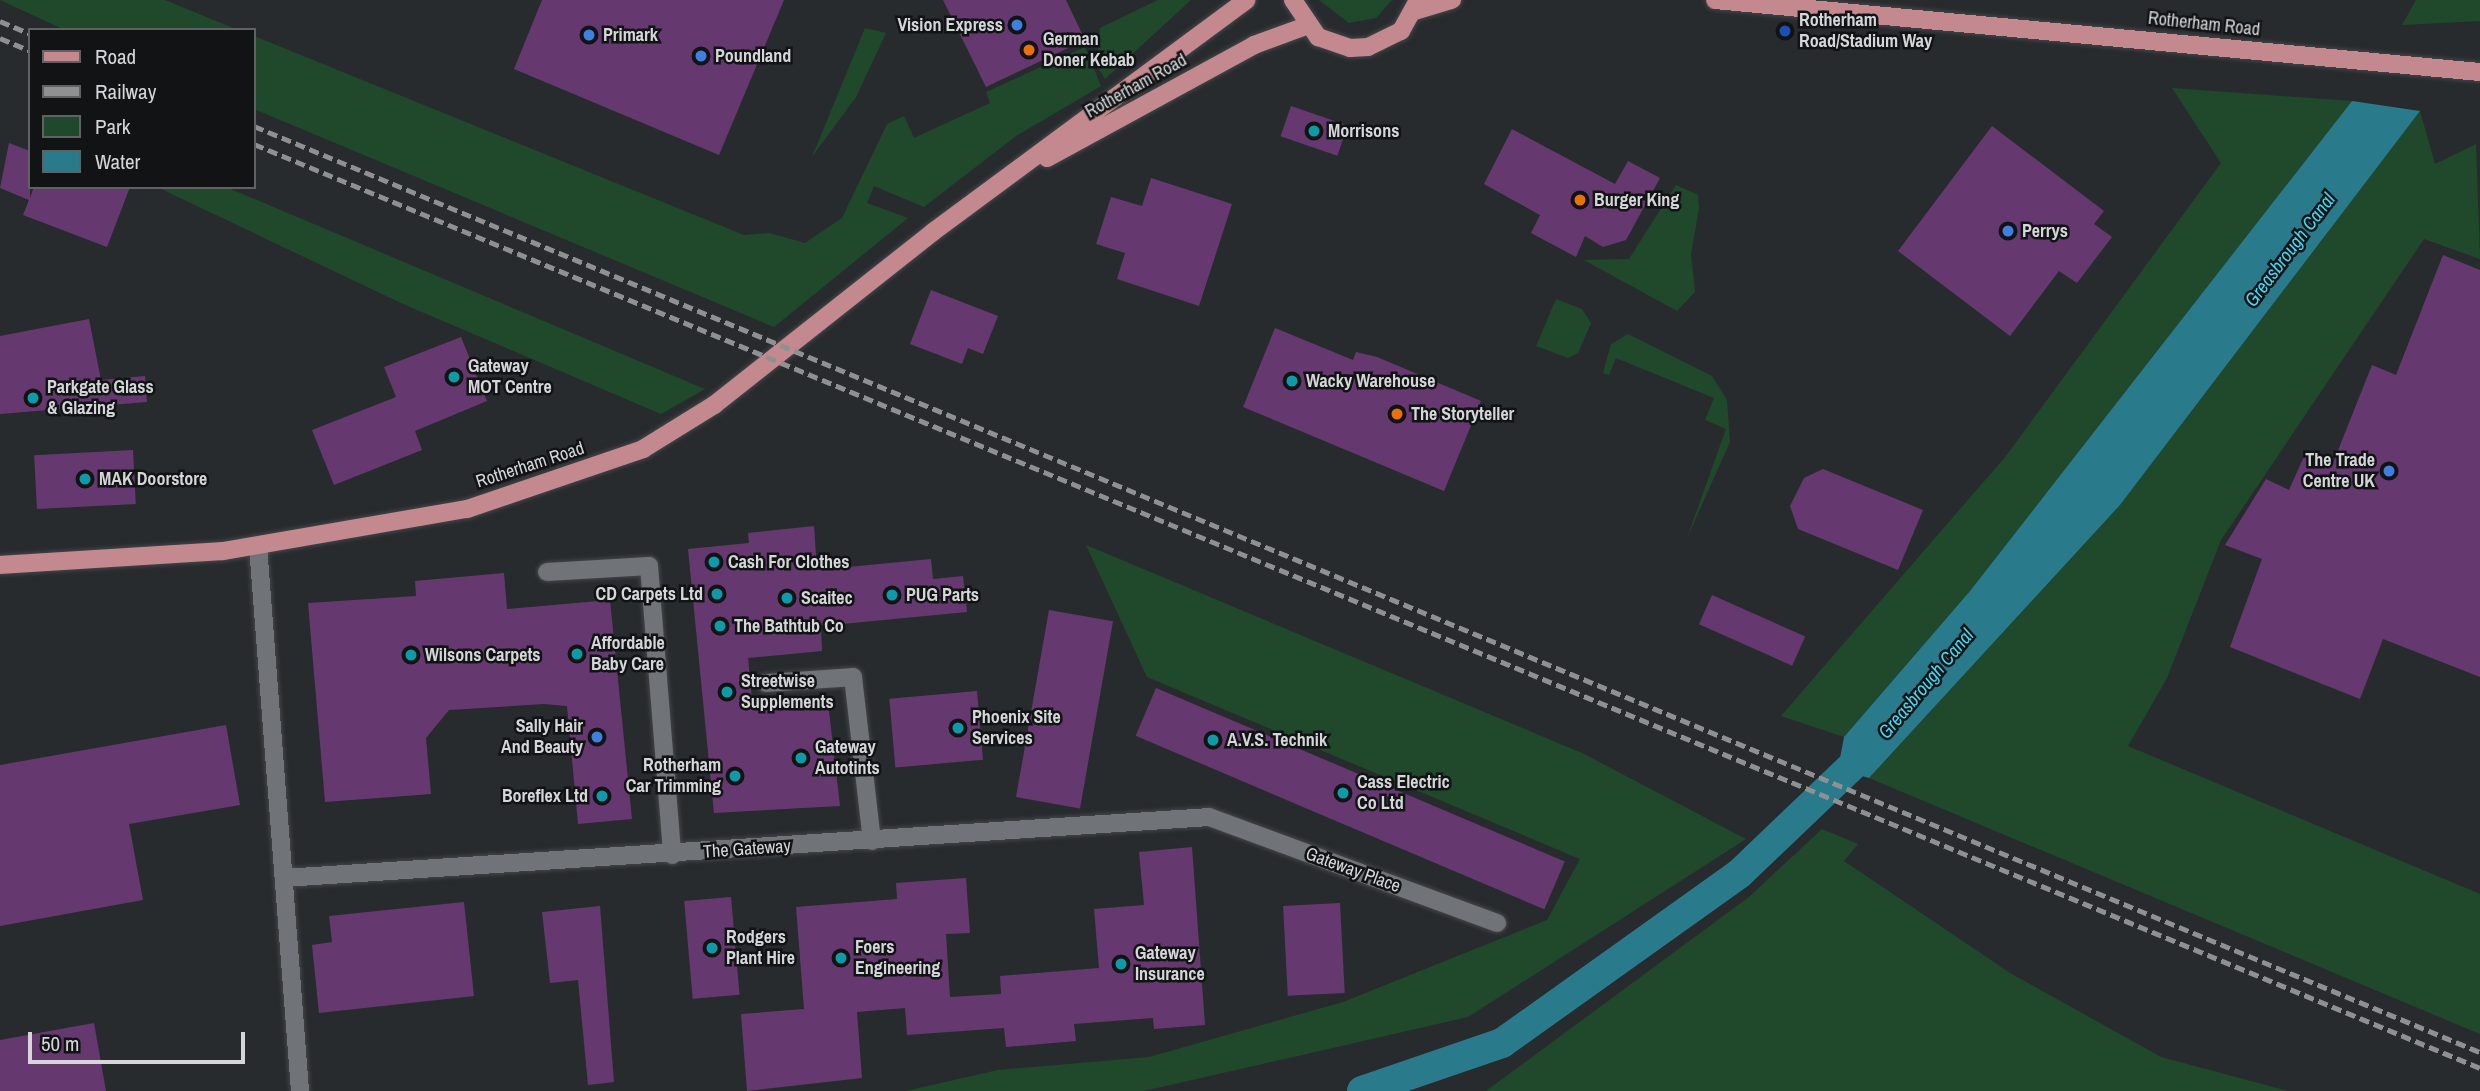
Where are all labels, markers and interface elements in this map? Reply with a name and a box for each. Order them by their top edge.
street label: Rotherham Road [2147,7,2261,41]
place label: Rotherham Road/Stadium Way [1799,10,1932,52]
place label: Vision Express [897,14,1003,36]
marker: Vision Express [1009,17,1025,33]
marker: Rotherham Road/Stadium Way [1777,23,1793,39]
place label: Primark [603,24,658,46]
marker: Primark [581,27,597,43]
legend [28,28,256,189]
place label: German Doner Kebab [1043,29,1135,72]
text: Road [95,42,136,71]
marker: German Doner Kebab [1021,42,1037,58]
place label: Poundland [715,45,791,67]
marker: Poundland [693,48,709,64]
street label: Rotherham Road [1082,49,1190,123]
text: Railway [95,77,156,106]
text: Park [95,112,130,141]
place label: Morrisons [1328,120,1399,142]
marker: Morrisons [1306,123,1322,139]
text: Water [95,147,140,176]
place label: Burger King [1594,189,1679,211]
water label: Greasbrough Canal [2240,189,2340,311]
marker: Burger King [1572,192,1588,208]
place label: Perrys [2022,220,2068,242]
marker: Perrys [2000,223,2016,239]
place label: Gateway MOT Centre [468,356,552,398]
marker: Gateway MOT Centre [446,369,462,385]
place label: Wacky Warehouse [1306,370,1435,392]
marker: Wacky Warehouse [1284,373,1300,389]
place label: Parkgate Glass & Glazing [47,377,154,420]
marker: Parkgate Glass & Glazing [25,390,41,406]
place label: The Storyteller [1411,403,1514,425]
marker: The Storyteller [1389,406,1405,422]
street label: Rotherham Road [473,437,587,493]
place label: The Trade Centre UK [2303,450,2375,492]
marker: The Trade Centre UK [2381,463,2397,479]
place label: MAK Doorstore [99,468,207,490]
marker: MAK Doorstore [77,471,93,487]
place label: Cash For Clothes [728,551,849,573]
marker: Cash For Clothes [706,554,722,570]
place label: CD Carpets Ltd [596,583,703,605]
place label: PUG Parts [906,584,979,606]
marker: CD Carpets Ltd [709,586,725,602]
place label: Scaitec [801,587,853,609]
marker: PUG Parts [884,587,900,603]
marker: Scaitec [779,590,795,606]
place label: The Bathtub Co [734,615,844,637]
marker: The Bathtub Co [712,618,728,634]
water label: Greasbrough Canal [1874,625,1978,743]
place label: Affordable Baby Care [591,633,665,676]
place label: Wilsons Carpets [425,644,541,666]
marker: Affordable Baby Care [569,646,585,662]
marker: Wilsons Carpets [403,647,419,663]
place label: Streetwise Supplements [741,671,834,714]
marker: Streetwise Supplements [719,684,735,700]
place label: Phoenix Site Services [972,707,1061,750]
place label: Sally Hair And Beauty [501,716,583,758]
marker: Phoenix Site Services [950,720,966,736]
marker: Sally Hair And Beauty [589,729,605,745]
place label: A.V.S. Technik [1227,729,1327,751]
marker: A.V.S. Technik [1205,732,1221,748]
place label: Gateway Autotints [815,737,880,780]
marker: Gateway Autotints [793,750,809,766]
place label: Rotherham Car Trimming [626,755,721,798]
marker: Rotherham Car Trimming [727,768,743,784]
place label: Cass Electric Co Ltd [1357,772,1450,814]
place label: Boreflex Ltd [502,785,588,807]
marker: Cass Electric Co Ltd [1335,785,1351,801]
marker: Boreflex Ltd [594,788,610,804]
street label: The Gateway [702,835,792,863]
street label: Gateway Place [1303,843,1403,897]
place label: Rodgers Plant Hire [726,927,795,970]
place label: Foers Engineering [855,937,940,979]
marker: Rodgers Plant Hire [704,940,720,956]
place label: Gateway Insurance [1135,943,1205,986]
marker: Foers Engineering [833,950,849,966]
marker: Gateway Insurance [1113,956,1129,972]
scale bar [32,1018,248,1062]
text: 50 m [41,1029,79,1058]

